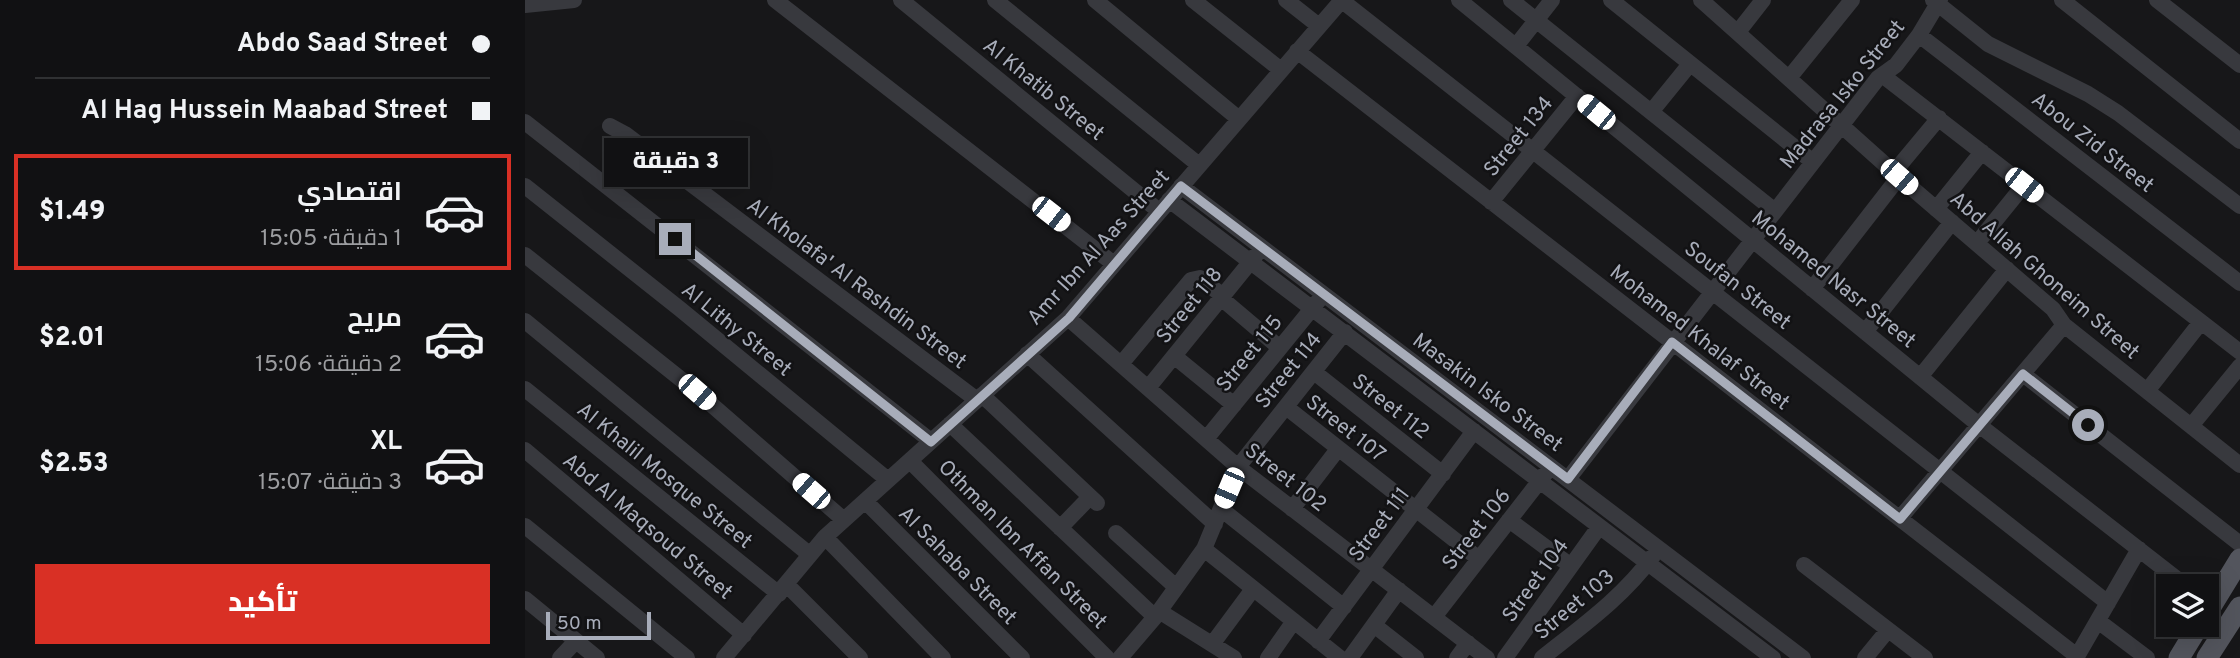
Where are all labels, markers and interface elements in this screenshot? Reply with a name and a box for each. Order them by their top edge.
street label: Madrasa Isko Street [1775,15,1912,175]
text: Abdo Saad Street [237,28,448,61]
street label: Al Khatib Street [977,33,1109,147]
street label: Abou Zid Street [2025,87,2159,200]
street label: Street 134 [1478,91,1560,183]
car [1574,91,1619,133]
text: Al Hag Hussein Maabad Street [81,95,448,128]
callout: 3 دقيقة [603,138,747,187]
text: 3 دقيقة [633,148,719,177]
car [1877,155,1922,199]
street label: Amr Ibn Al Aas Street [1022,164,1176,332]
car [2001,164,2048,206]
text: اقتصادي [297,177,402,210]
icon: car [423,181,486,244]
street label: Abd Allah Ghoneim Street [1944,186,2145,366]
street label: Al Kholafa' Al Rashdin Street [741,193,972,376]
car [1028,193,1075,235]
text: $1.49 [39,196,105,229]
street label: Mohamed Nasr Street [1745,205,1921,355]
route end [659,223,691,255]
text: 1 دقيقة · 15:05 [260,225,402,254]
street label: Soufan Street [1678,236,1796,336]
street label: Mohamed Khalaf Street [1603,259,1795,417]
street label: Street 118 [1151,262,1229,350]
street label: Al Lithy Street [675,277,797,383]
text: مريح [347,303,402,336]
icon: car [423,307,486,370]
street label: Street 115 [1211,310,1289,398]
text: $2.01 [39,322,105,355]
street label: Street 114 [1250,327,1328,415]
street label: Masakin Isko Street [1406,328,1568,459]
text: 2 دقيقة · 15:06 [255,351,402,380]
street label: Street 112 [1346,368,1434,446]
car [675,370,720,414]
street label: Street 107 [1300,389,1391,469]
street label: Al Khalil Mosque Street [571,397,757,555]
route start [2072,409,2104,441]
text: XL [370,426,402,459]
icon: car [423,433,486,496]
street label: Street 102 [1239,438,1332,519]
text: $2.53 [39,448,109,481]
street label: Abd Al Maqsoud Street [556,448,738,606]
street label: Othman Ibn Affan Street [932,455,1112,635]
car [1212,465,1247,511]
text: 3 دقيقة · 15:07 [258,469,402,498]
car [789,469,834,513]
street label: Street 111 [1343,482,1417,567]
street label: Street 106 [1437,484,1518,576]
street label: Al Sahaba Street [892,501,1022,631]
street label: Street 104 [1497,534,1576,628]
button: تأكيد [35,564,490,644]
street label: Street 103 [1529,564,1621,647]
map controls [2156,574,2219,637]
button: layers [2156,574,2219,637]
scale bar [546,609,651,641]
text: 50 m [557,612,602,636]

